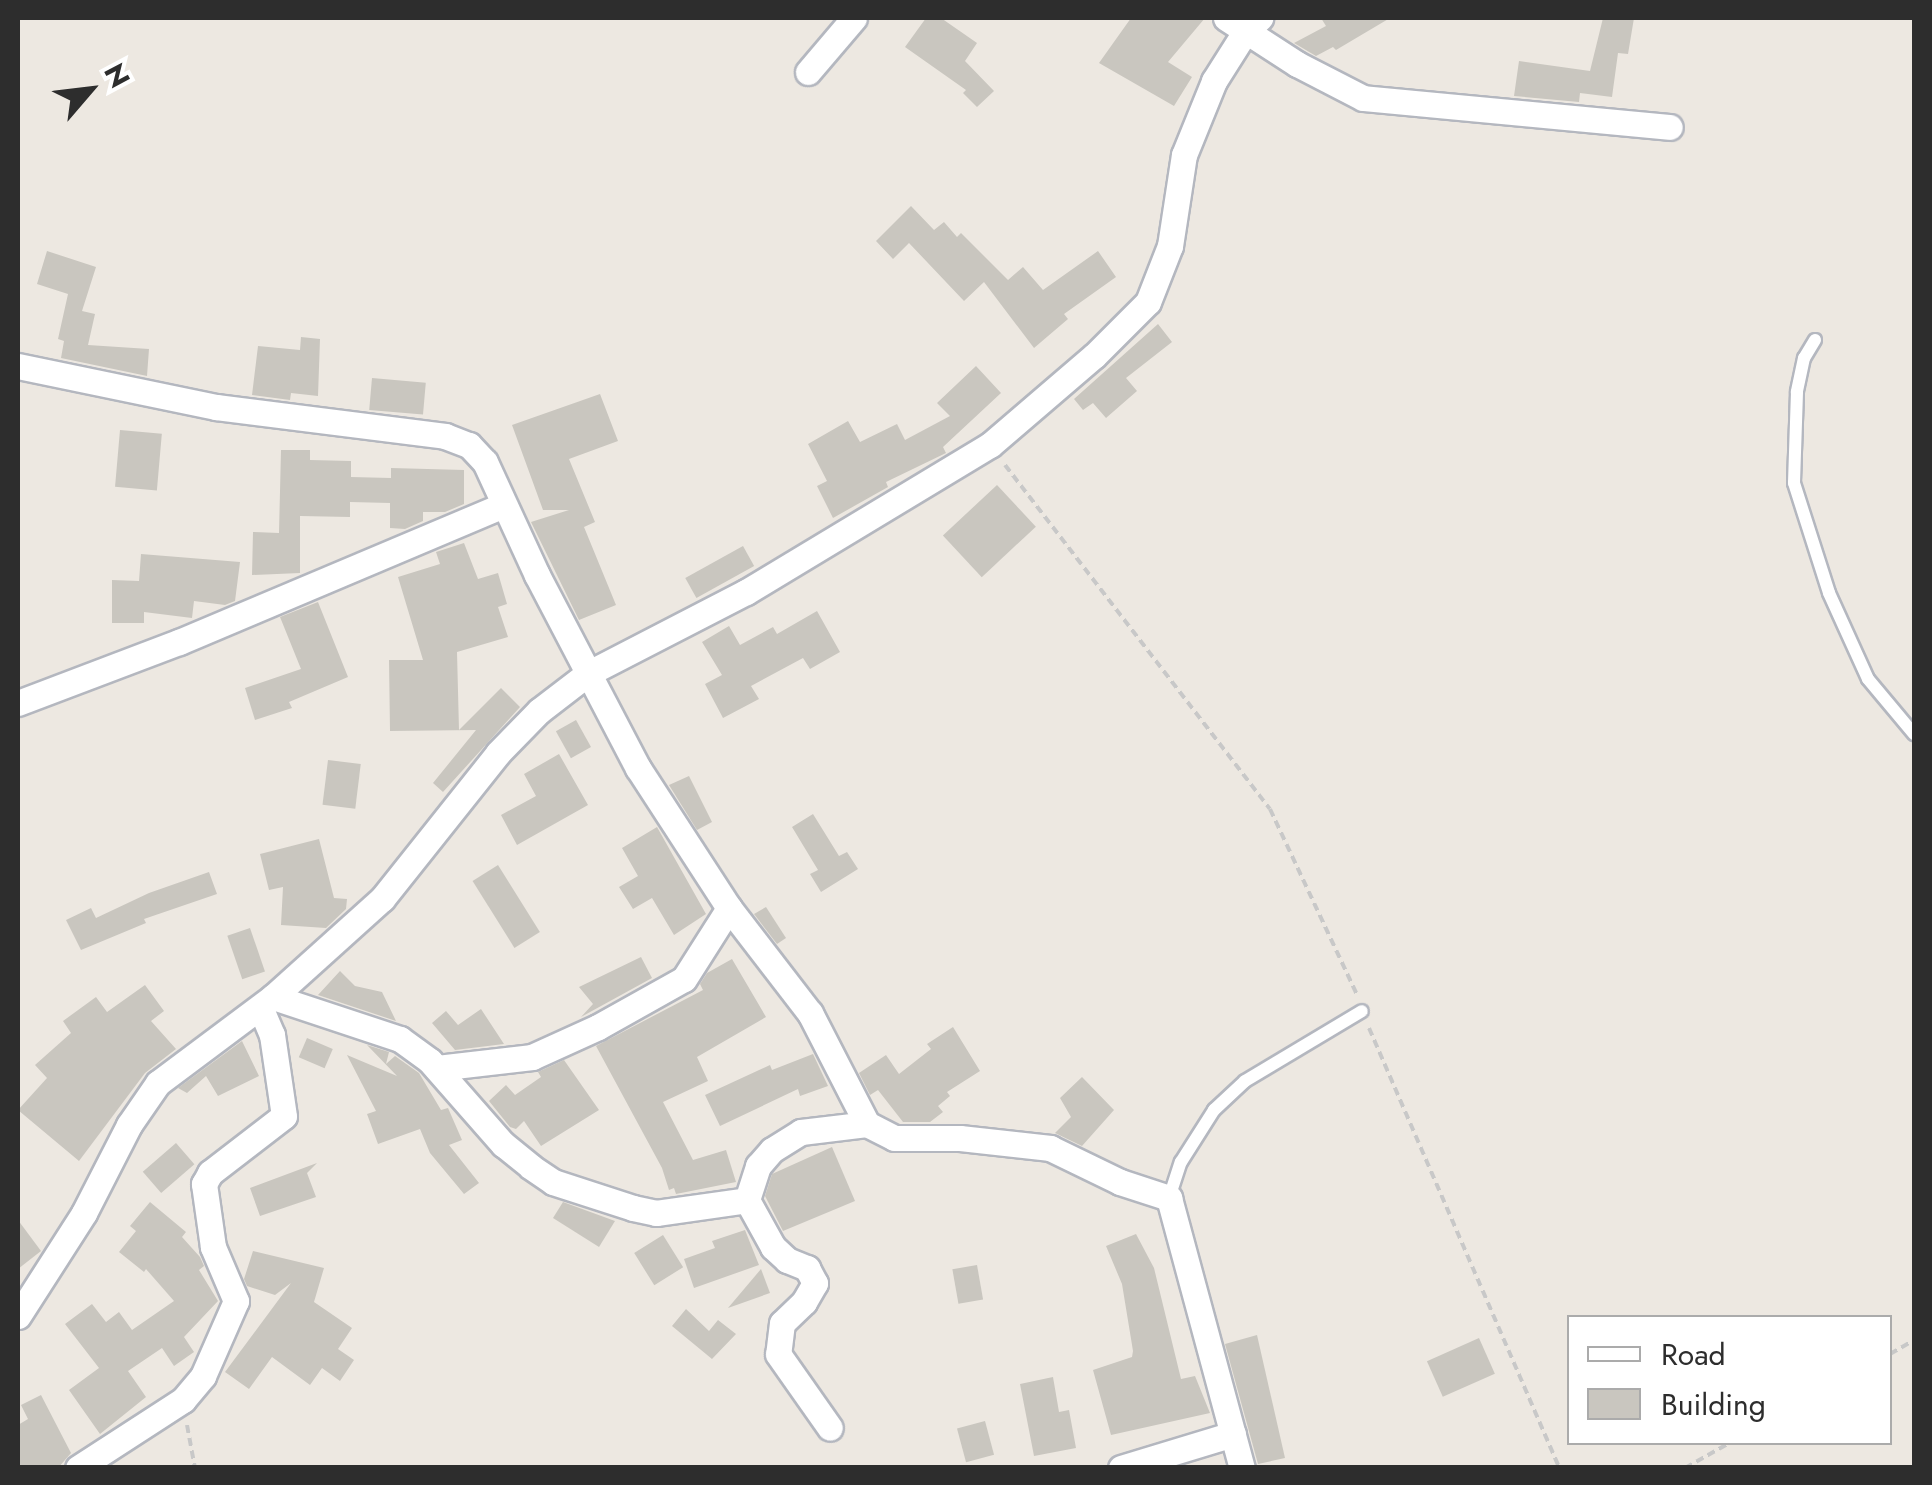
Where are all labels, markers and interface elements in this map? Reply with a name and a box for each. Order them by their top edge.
north arrow [40,40,140,140]
text: N [94,56,140,95]
legend [1567,1315,1892,1445]
text: Road [1661,1333,1726,1376]
text: Building [1661,1383,1766,1426]

